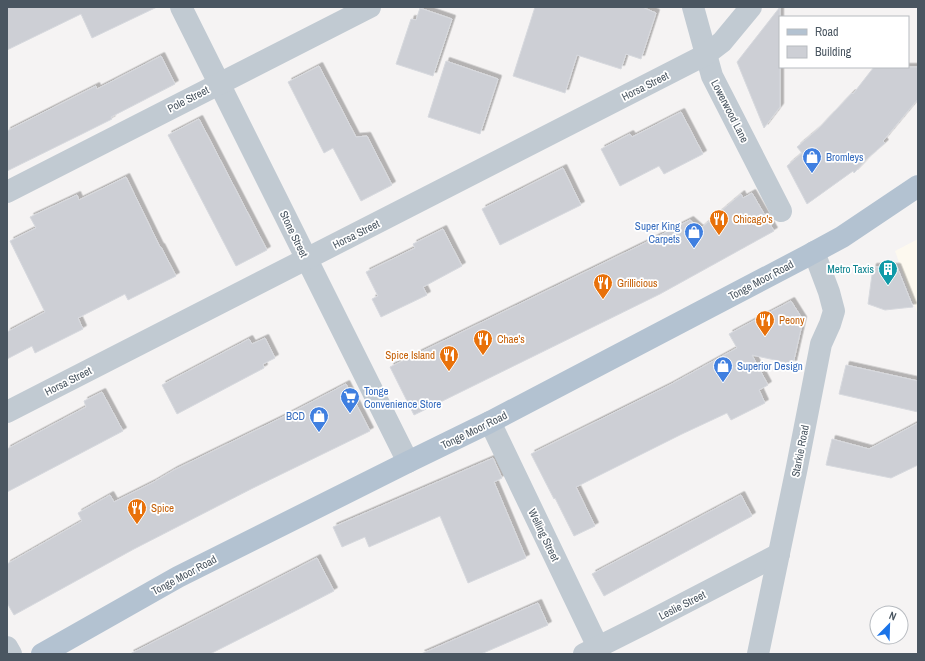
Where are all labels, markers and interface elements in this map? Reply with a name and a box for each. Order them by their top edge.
legend [779,16,909,68]
text: Road [815,24,839,40]
text: Building [815,44,852,60]
street label: Horsa Street [619,68,671,104]
street label: Lowerwood Lane [708,77,752,145]
street label: Pole Street [165,82,211,115]
shop icon: Bromleys [801,146,823,174]
place label: Bromleys [826,150,864,164]
street label: Stone Street [277,208,311,260]
restaurant icon: Chicago's [708,208,730,236]
place label: Chicago's [733,212,773,226]
street label: Horsa Street [330,216,382,252]
place label: Super King Carpets [635,219,680,246]
shop icon: Super King Carpets [683,221,705,249]
street label: Tonge Moor Road [726,257,796,303]
building icon: Metro Taxis [877,258,899,286]
place label: Metro Taxis [827,262,874,276]
restaurant icon: Grillicious [592,272,614,300]
place label: Grillicious [617,276,658,290]
restaurant icon: Peony [754,309,776,337]
place label: Peony [779,313,805,327]
restaurant icon: Chae's [472,328,494,356]
place label: Chae's [497,332,525,346]
restaurant icon: Spice Island [438,344,460,372]
place label: Spice Island [385,348,435,362]
shop icon: Superior Design [712,355,734,383]
place label: Superior Design [737,359,803,373]
street label: Horsa Street [42,363,94,399]
place label: Tonge Convenience Store [364,384,441,411]
supermarket icon: Tonge Convenience Store [339,386,361,414]
shop icon: BCD [308,405,330,433]
street label: Tonge Moor Road [439,408,509,452]
place label: BCD [286,409,305,423]
street label: Starkie Road [788,424,812,478]
restaurant icon: Spice [126,497,148,525]
place label: Spice [151,501,174,515]
street label: Welling Street [525,507,563,564]
street label: Tonge Moor Road [149,552,219,598]
street label: Leslie Street [656,587,708,623]
north arrow [869,605,909,645]
text: N [887,608,899,624]

